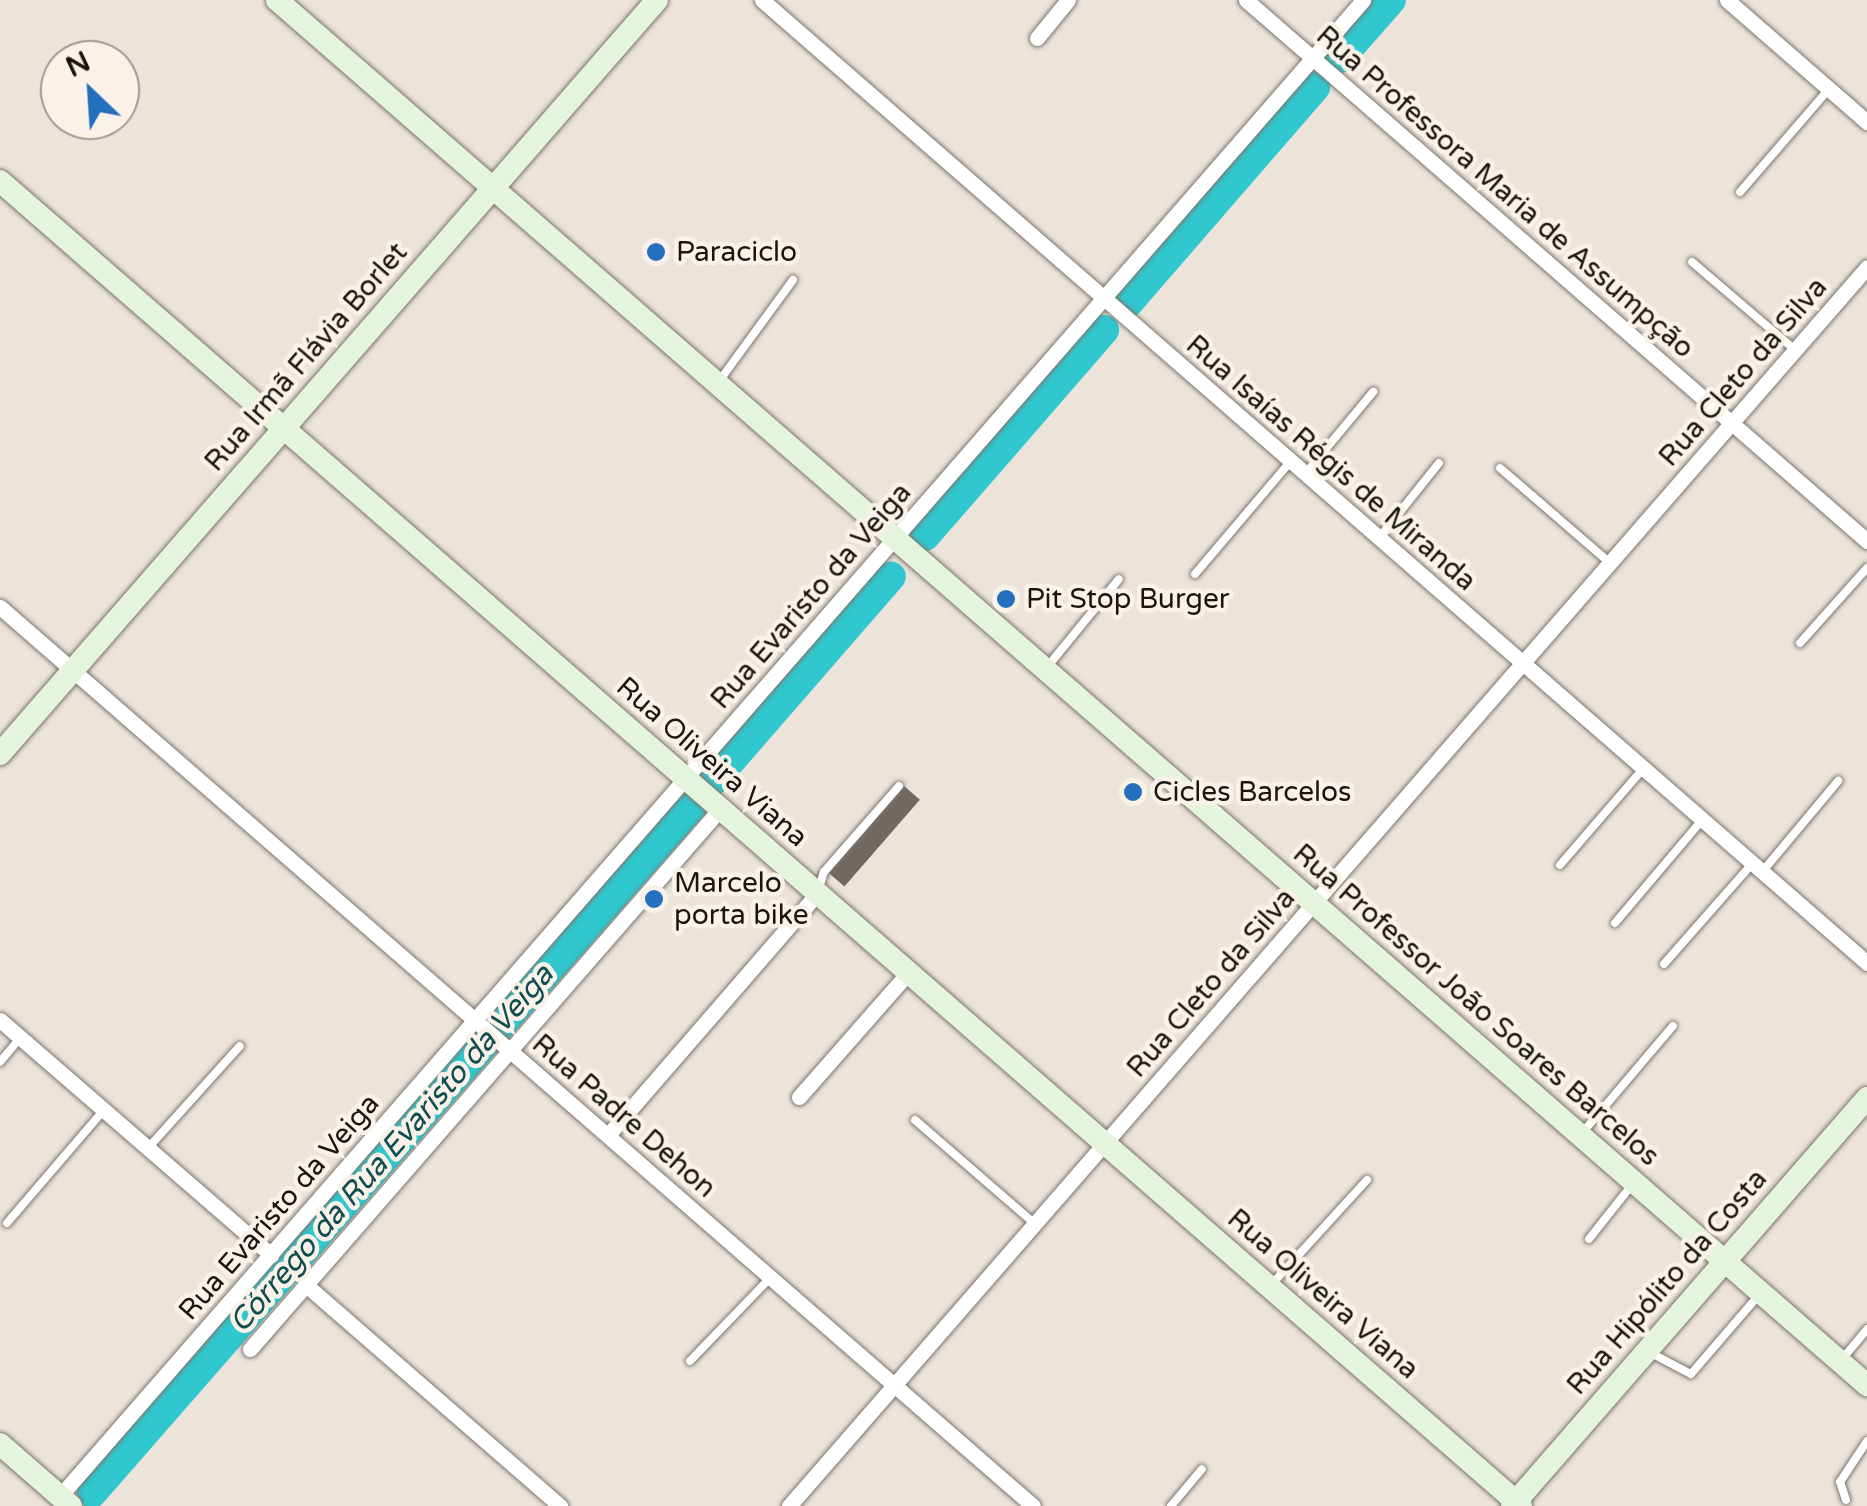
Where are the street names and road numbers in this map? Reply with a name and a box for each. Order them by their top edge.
street label: Rua Professora Maria de Assumpção [1309,19,1701,365]
street label: Rua Irmã Flávia Borlet [198,236,414,478]
street label: Rua Cleto da Silva [1652,271,1834,473]
street label: Rua Isaías Régis de Miranda [1179,328,1483,598]
street label: Rua Evaristo da Veiga [704,476,918,716]
street label: Rua Oliveira Viana [610,670,814,854]
street label: Rua Professor João Soares Barcelos [1286,837,1666,1173]
street label: Rua Cleto da Silva [1120,882,1302,1084]
street label: Rua Padre Dehon [525,1027,723,1205]
street label: Rua Evaristo da Veiga [172,1087,386,1327]
street label: Rua Hipólito da Costa [1560,1162,1774,1402]
street label: Rua Oliveira Viana [1221,1202,1425,1386]

